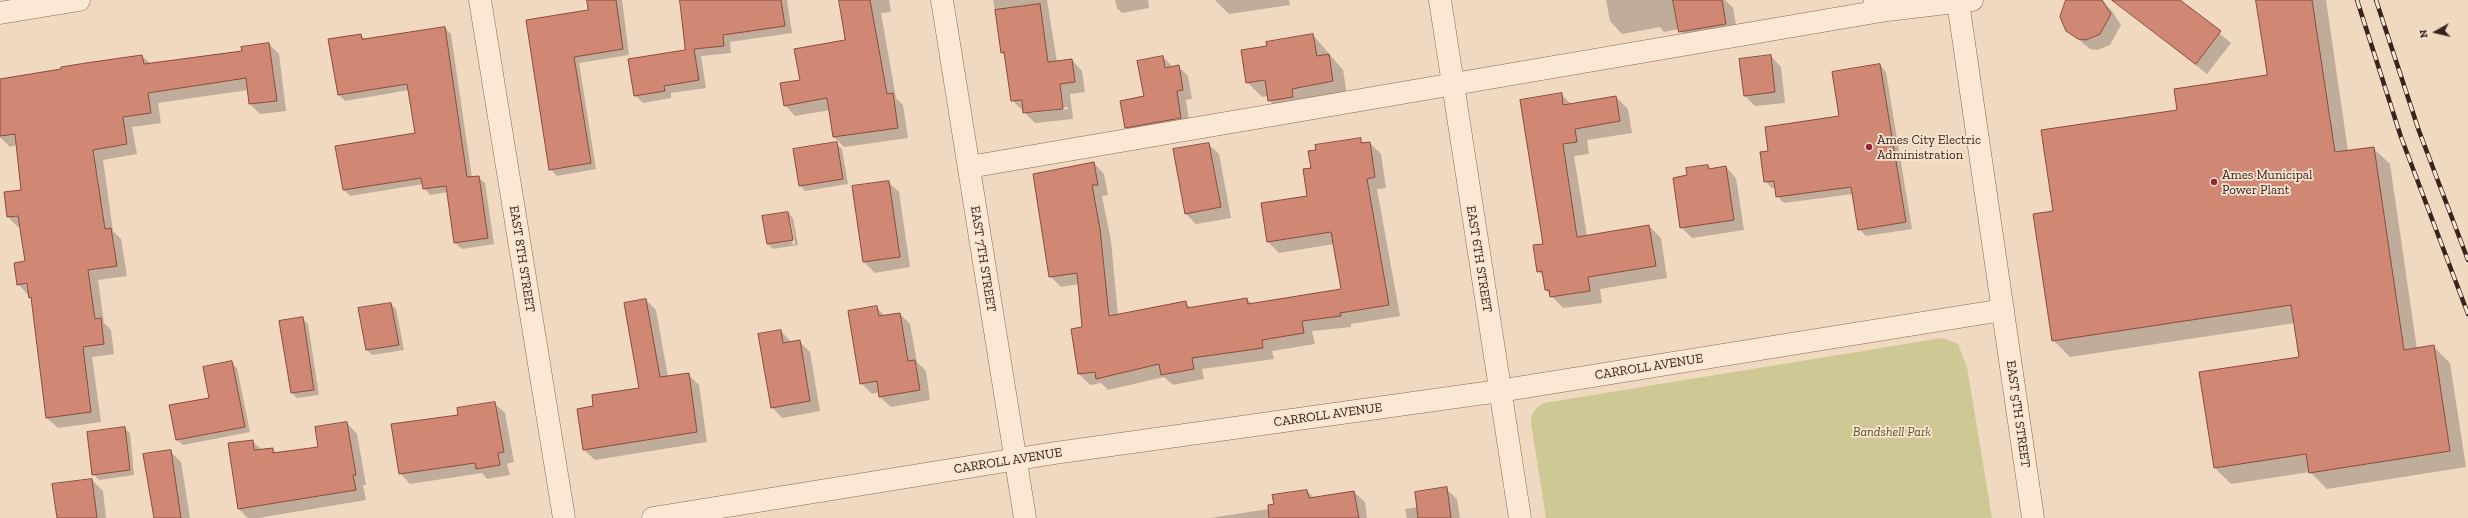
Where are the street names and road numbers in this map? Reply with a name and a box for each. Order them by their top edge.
street label: EAST 8TH STREET [506,204,538,314]
street label: EAST 6TH STREET [1463,204,1495,314]
street label: EAST 7TH STREET [967,205,999,313]
street label: CARROLL AVENUE [1594,351,1704,383]
street label: EAST 5TH STREET [2003,360,2033,468]
street label: CARROLL AVENUE [1273,400,1383,430]
street label: CARROLL AVENUE [953,445,1063,477]

